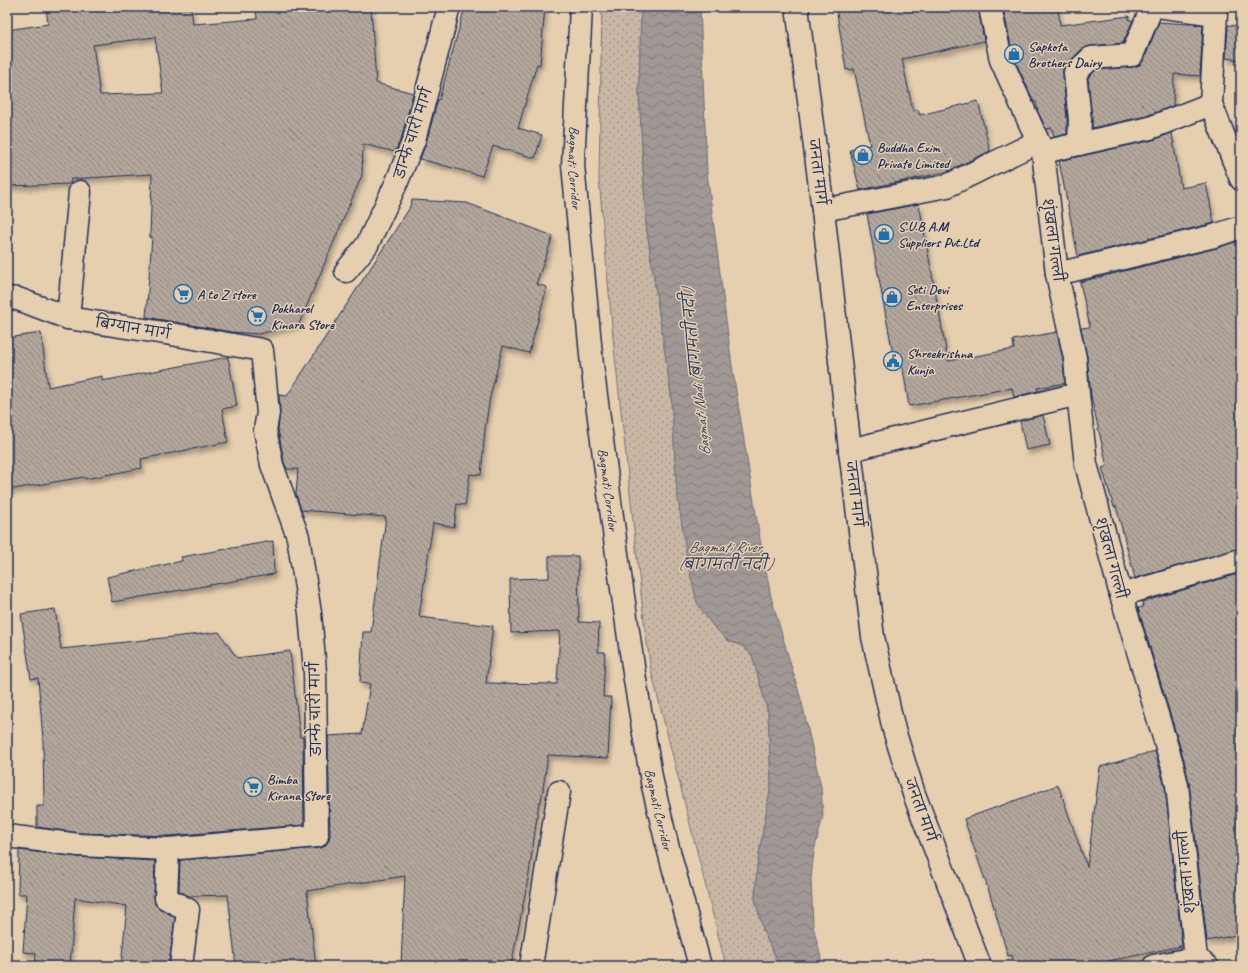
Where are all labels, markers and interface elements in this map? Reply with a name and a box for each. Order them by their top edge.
place label: Sapkota Brothers Dairy [1028,38,1102,71]
shop icon: Sapkota Brothers Dairy [1003,43,1025,65]
street label: डान्फे चारी मार्ग [386,83,437,182]
street label: Bagmati Corridor [564,126,585,212]
street label: जनता मार्ग [805,137,833,207]
place label: Buddha Exim Private Limited [877,139,951,172]
shop icon: Buddha Exim Private Limited [852,144,874,166]
street label: शृंखला गल्ली [1036,197,1070,284]
place label: S.U.B A.M Suppliers Pvt.Ltd [898,218,981,251]
shop icon: S.U.B A.M Suppliers Pvt.Ltd [873,223,895,245]
place label: Seti Devi Enterprises [906,281,964,314]
supermarket icon: A to Z store [172,283,194,305]
water label: Bagmati Nadi (बागमती नदी) [675,284,715,457]
place label: A to Z store [197,286,257,303]
shop icon: Seti Devi Enterprises [881,286,903,308]
place label: Pokharel Kinara Store [271,300,335,333]
supermarket icon: Pokharel Kinara Store [246,305,268,327]
street label: बिग्यान मार्ग [93,311,174,343]
place label: Shreekrishna Kunja [907,345,974,378]
public building icon: Shreekrishna Kunja [882,350,904,372]
street label: Bagmati Corridor [594,448,622,534]
street label: जनता मार्ग [842,459,870,529]
street label: शृंखला गल्ली [1089,515,1133,603]
water label: Bagmati River (बागमती नदी) [678,538,775,574]
street label: डान्फे चारी मार्ग [301,660,325,757]
street label: Bagmati Corridor [641,768,677,854]
place label: Bimba Kirana Store [267,771,331,804]
street label: जनता मार्ग [901,774,943,846]
supermarket icon: Bimba Kirana Store [242,776,264,798]
street label: शृंखला गल्ली [1171,828,1201,915]

